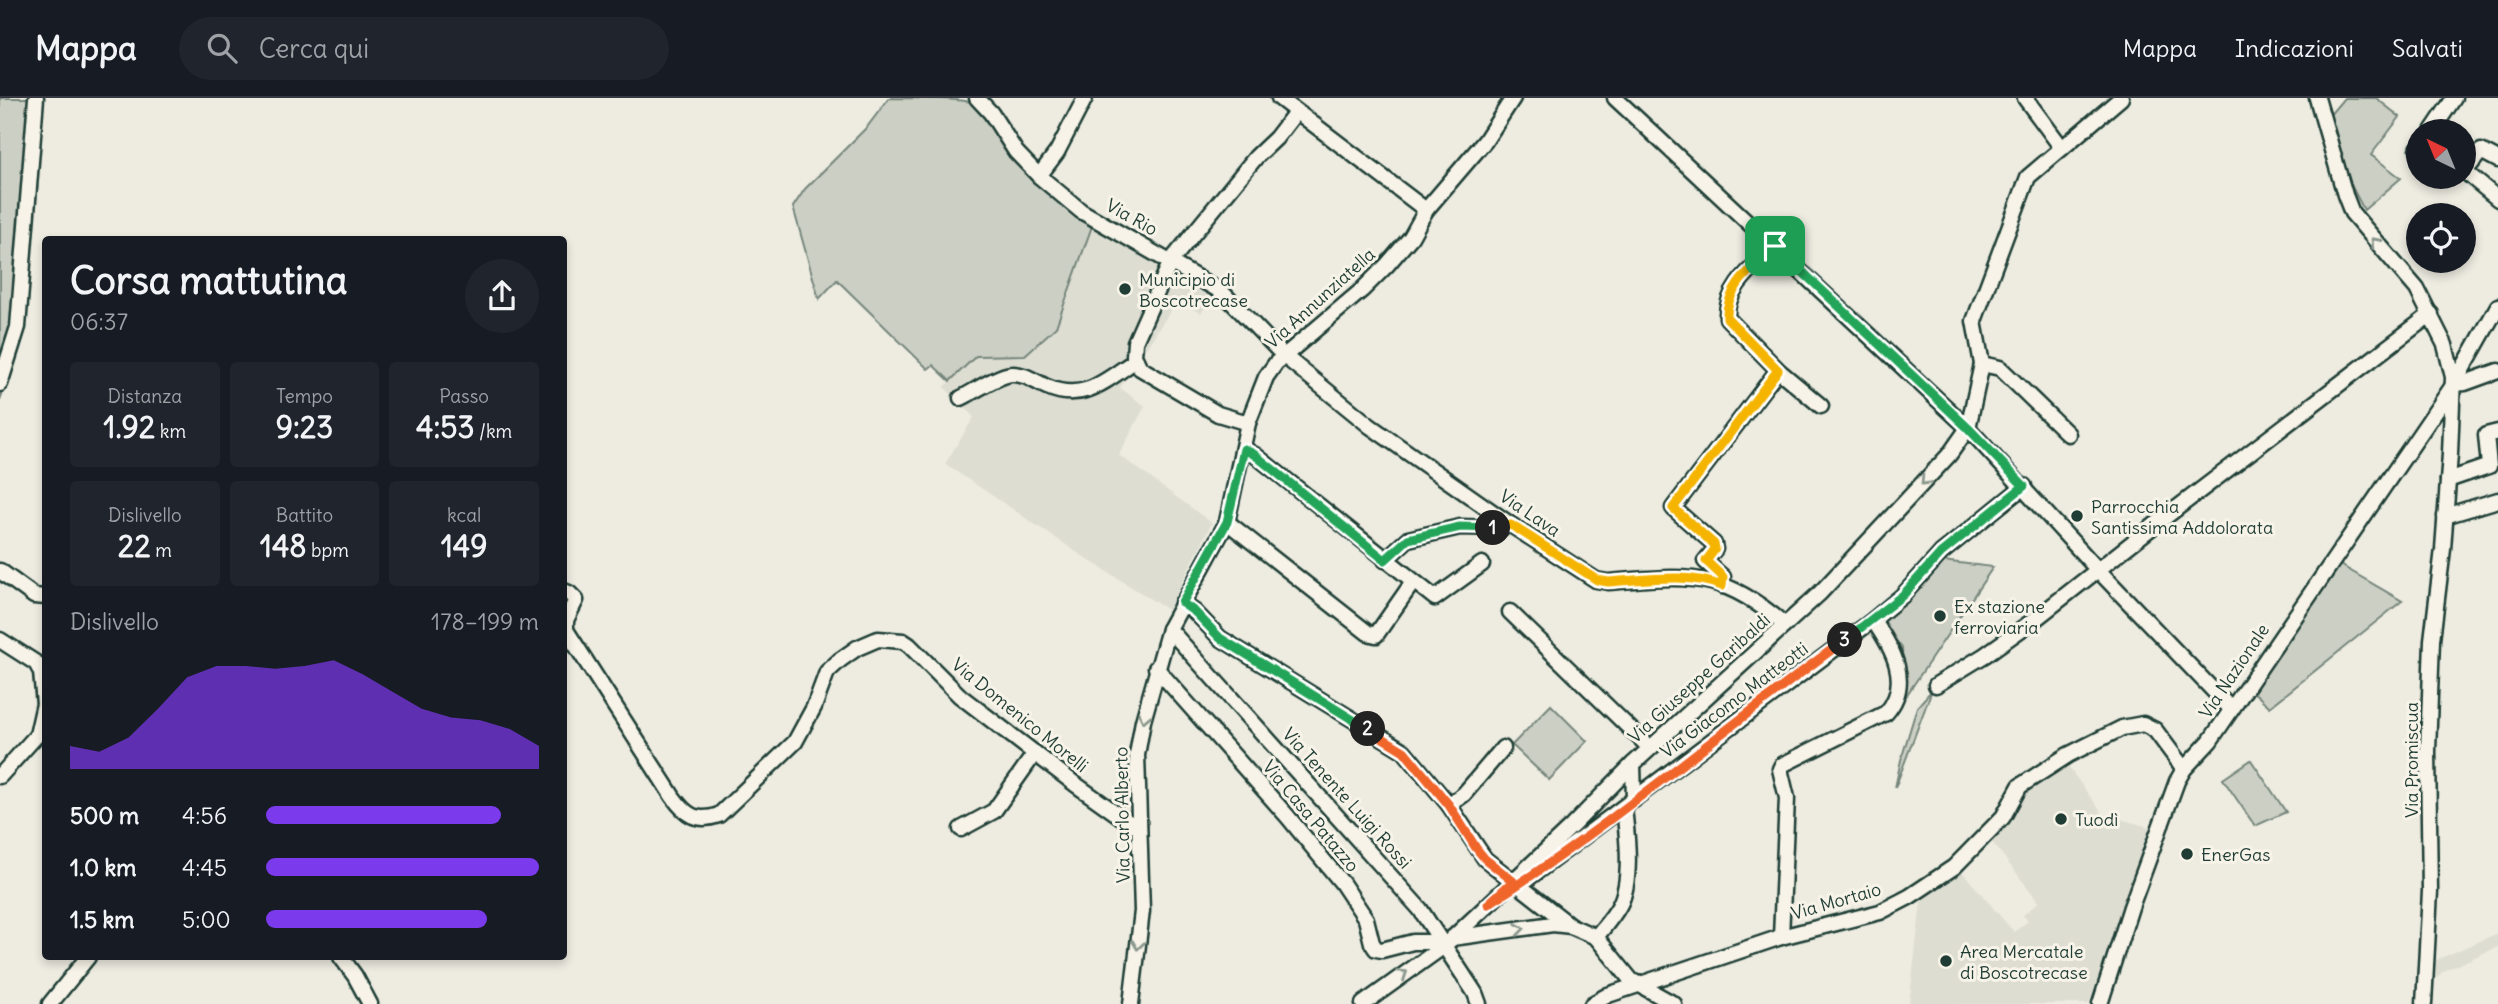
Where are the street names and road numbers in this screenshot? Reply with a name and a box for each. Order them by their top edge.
street label: Via Rio [1102,193,1162,241]
street label: Via Annunziatella [1260,243,1380,353]
street label: Via Lava [1495,484,1565,542]
street label: Via Giuseppe Garibaldi [1623,608,1775,748]
street label: Via Nazionale [2194,619,2274,723]
street label: Via Giacomo Matteotti [1656,637,1812,763]
street label: Via Domenico Morelli [947,653,1093,777]
street label: Via Promiscua [2400,702,2423,818]
street label: Via Tenente Luigi Rossi [1277,723,1417,873]
street label: Via Carlo Alberto [1109,747,1135,883]
street label: Via Casa Patazzo [1258,755,1364,877]
street label: Via Mortaio [1788,877,1884,925]

